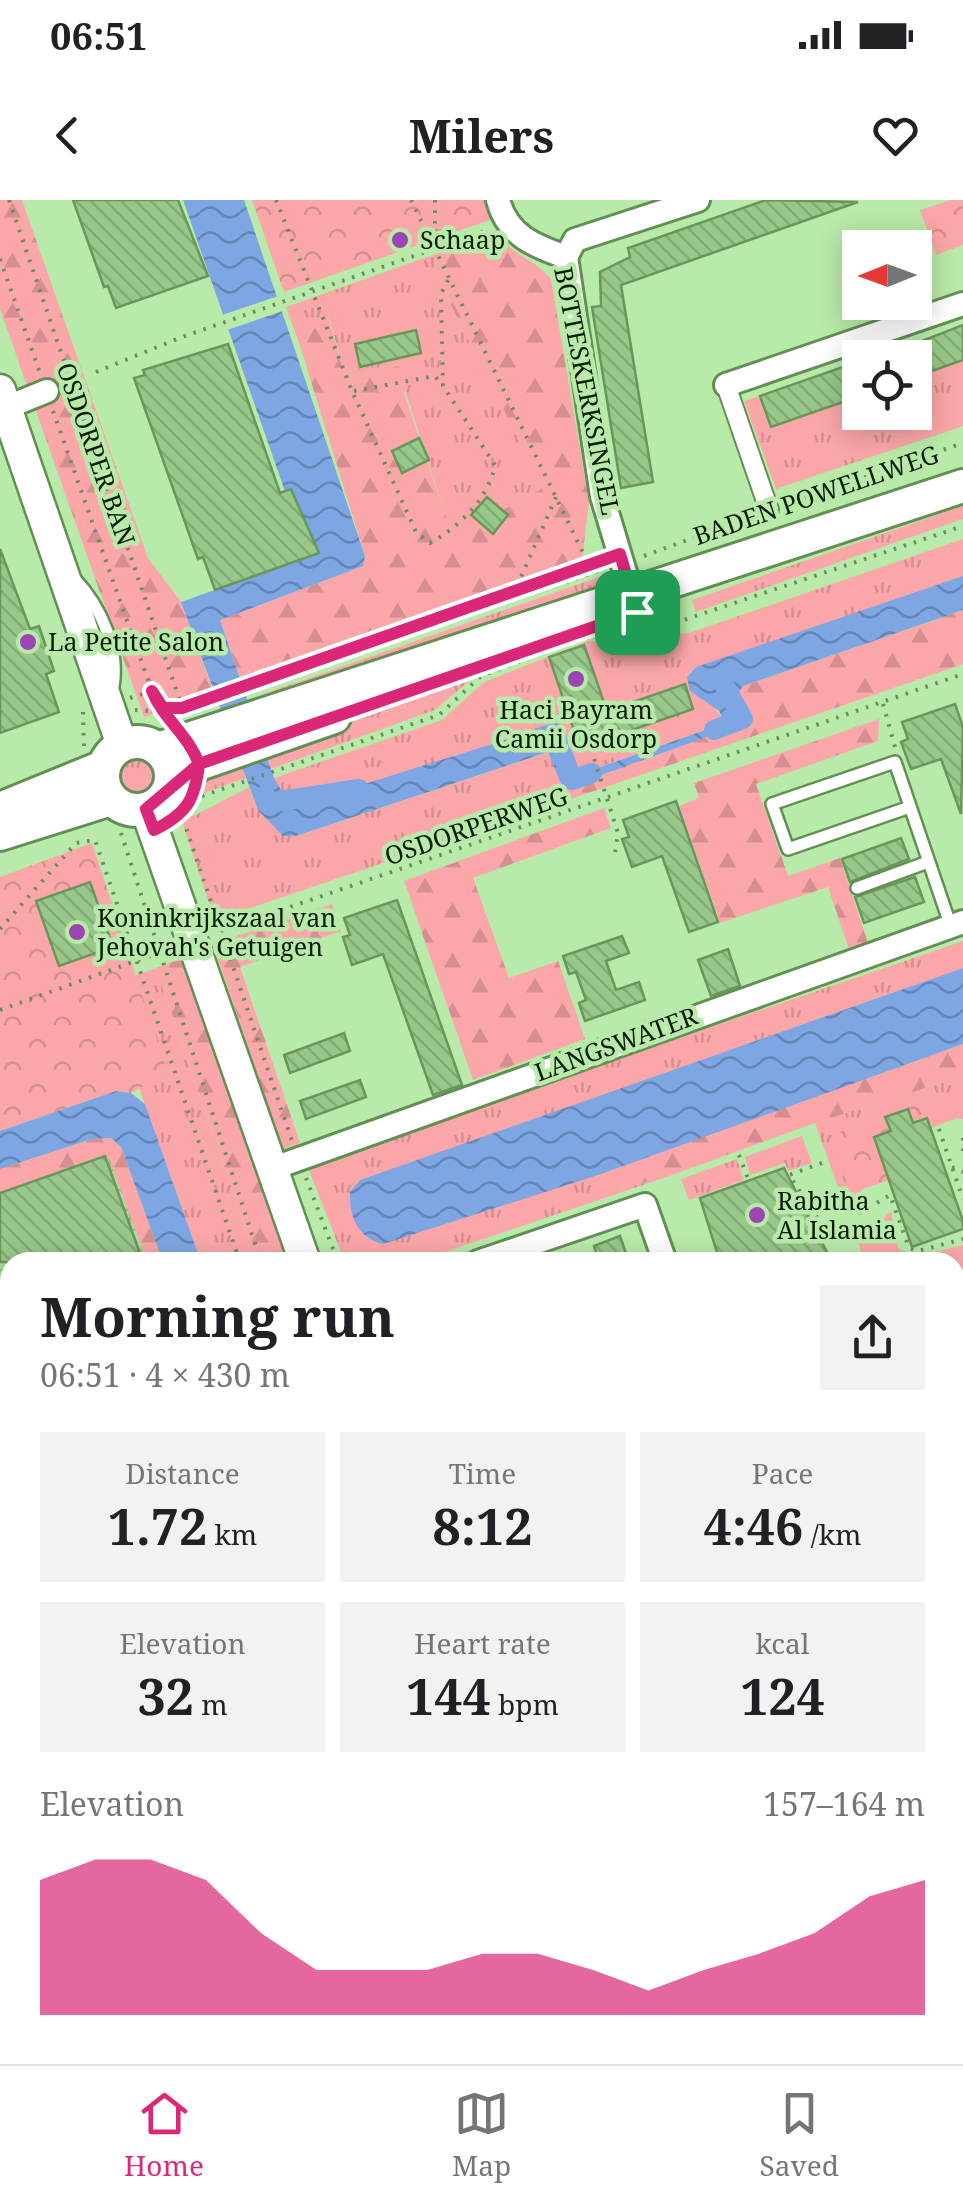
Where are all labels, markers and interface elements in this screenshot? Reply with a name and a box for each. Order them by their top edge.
text: 06:51 [50,9,147,61]
text: Milers [409,105,554,166]
icon: back [40,108,95,163]
icon: heart [868,108,923,163]
place label: Schaap [420,222,505,256]
marker: Schaap [389,229,411,251]
north arrow [842,230,932,320]
map controls [842,230,932,430]
street label: BOTTESKERKSINGEL [547,264,629,518]
button: locate [842,340,932,430]
street label: OSDORPER BAN [50,358,144,550]
street label: BADEN POWELLWEG [689,436,943,552]
pin [595,570,680,655]
icon: arrive [610,585,665,640]
place label: La Petite Salon [48,624,224,658]
marker: La Petite Salon [17,631,39,653]
marker: Haci Bayram Camii Osdorp [565,668,587,690]
place label: Haci Bayram Camii Osdorp [495,692,657,755]
street label: OSDORPERWEG [380,778,572,872]
place label: Koninkrijkszaal van Jehovah's Getuigen [96,900,336,963]
marker: Koninkrijkszaal van Jehovah's Getuigen [66,921,88,943]
street label: LANGSWATER [529,998,702,1088]
place label: Rabitha Al Islamia [777,1183,897,1246]
marker: Rabitha Al Islamia [746,1204,768,1226]
text: Morning run [40,1278,395,1353]
button: share [820,1285,925,1390]
text: 06:51 · 4 × 430 m [40,1353,290,1396]
text: Distance [125,1454,240,1492]
text: Time [449,1454,516,1492]
text: Pace [752,1454,813,1492]
text: 1.72 [108,1492,207,1560]
text: 8:12 [433,1492,532,1560]
text: 4:46 [703,1492,803,1560]
text: km [207,1515,257,1553]
text: /km [803,1515,862,1553]
text: Elevation [119,1624,246,1662]
text: Heart rate [414,1624,551,1662]
text: kcal [755,1624,810,1662]
text: 32 [137,1662,194,1730]
text: 144 [406,1662,491,1730]
text: 124 [740,1662,825,1730]
text: m [194,1685,228,1723]
text: bpm [491,1685,559,1723]
text: Elevation [40,1782,184,1825]
text: 157–164 m [763,1782,925,1825]
tab: Home [124,2086,204,2184]
tab: Map [452,2086,511,2184]
tab: Saved [760,2086,839,2184]

